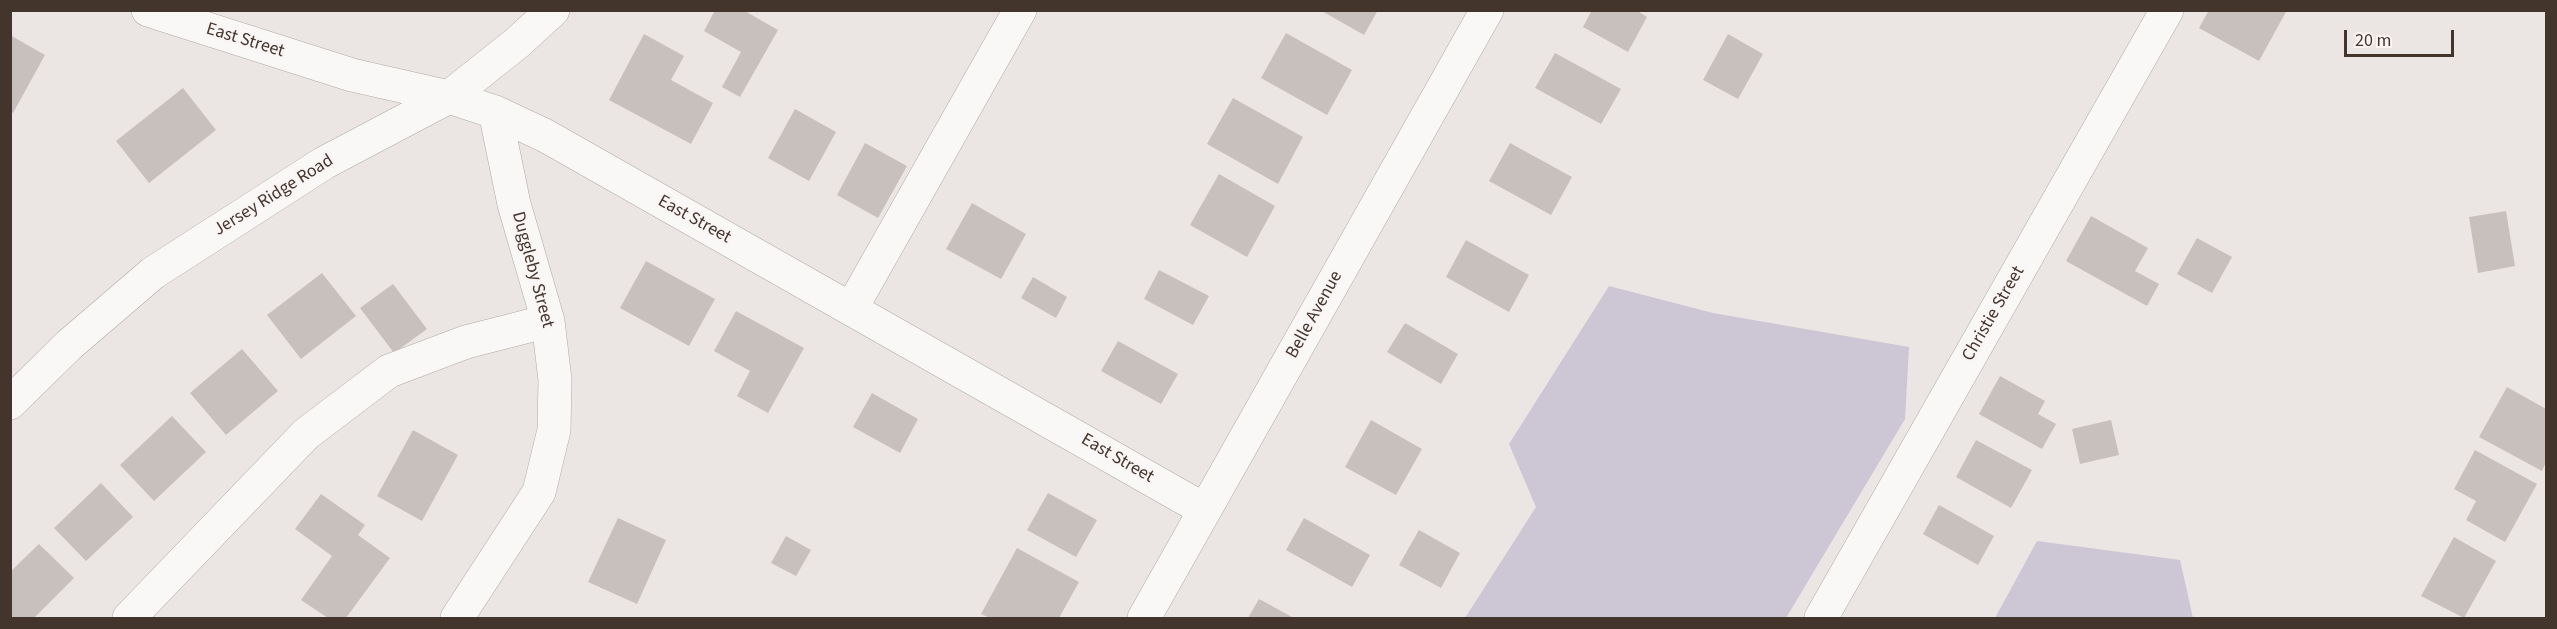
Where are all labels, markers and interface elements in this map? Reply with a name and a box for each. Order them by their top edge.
scale bar [2347,18,2456,56]
street label: East Street [203,19,287,63]
text: 20 m [2355,28,2391,53]
street label: Jersey Ridge Road [210,151,338,241]
street label: East Street [654,191,734,249]
street label: Duggleby Street [506,209,558,331]
street label: Christie Street [1958,263,2030,365]
street label: Belle Avenue [1282,267,1348,363]
street label: East Street [1077,430,1157,488]

